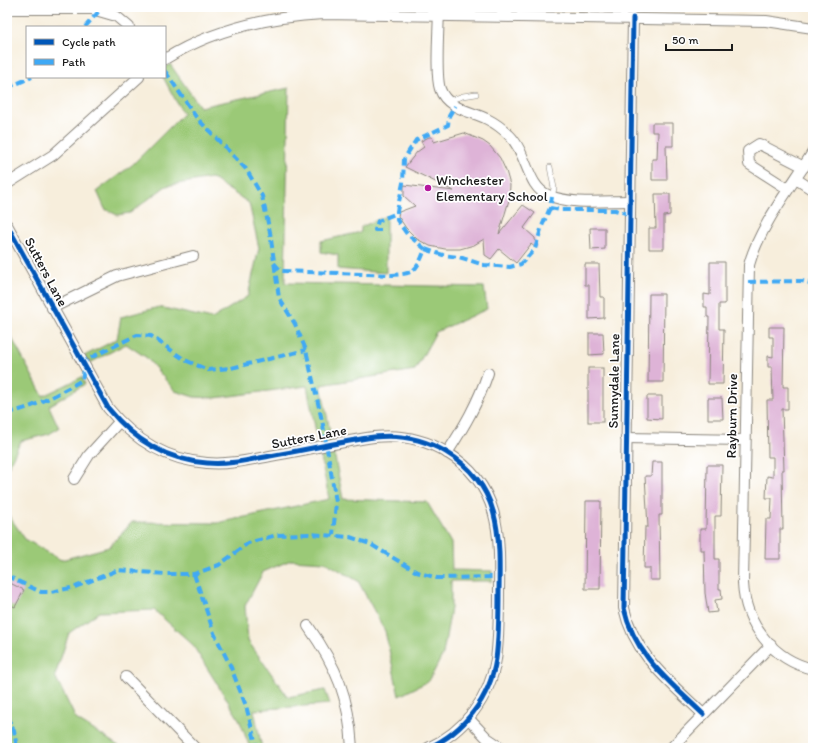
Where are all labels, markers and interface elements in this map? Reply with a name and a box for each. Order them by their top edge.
legend [26,26,166,78]
scale bar [666,26,732,52]
text: 50 m [672,33,698,47]
text: Cycle path [62,35,116,49]
text: Path [62,55,85,69]
place label: Winchester Elementary School [436,172,548,205]
marker: Winchester Elementary School [423,183,433,193]
street label: Sutters Lane [21,234,72,310]
street label: Sunnydale Lane [605,333,623,429]
street label: Rayburn Drive [723,373,741,459]
street label: Sutters Lane [270,421,348,453]

